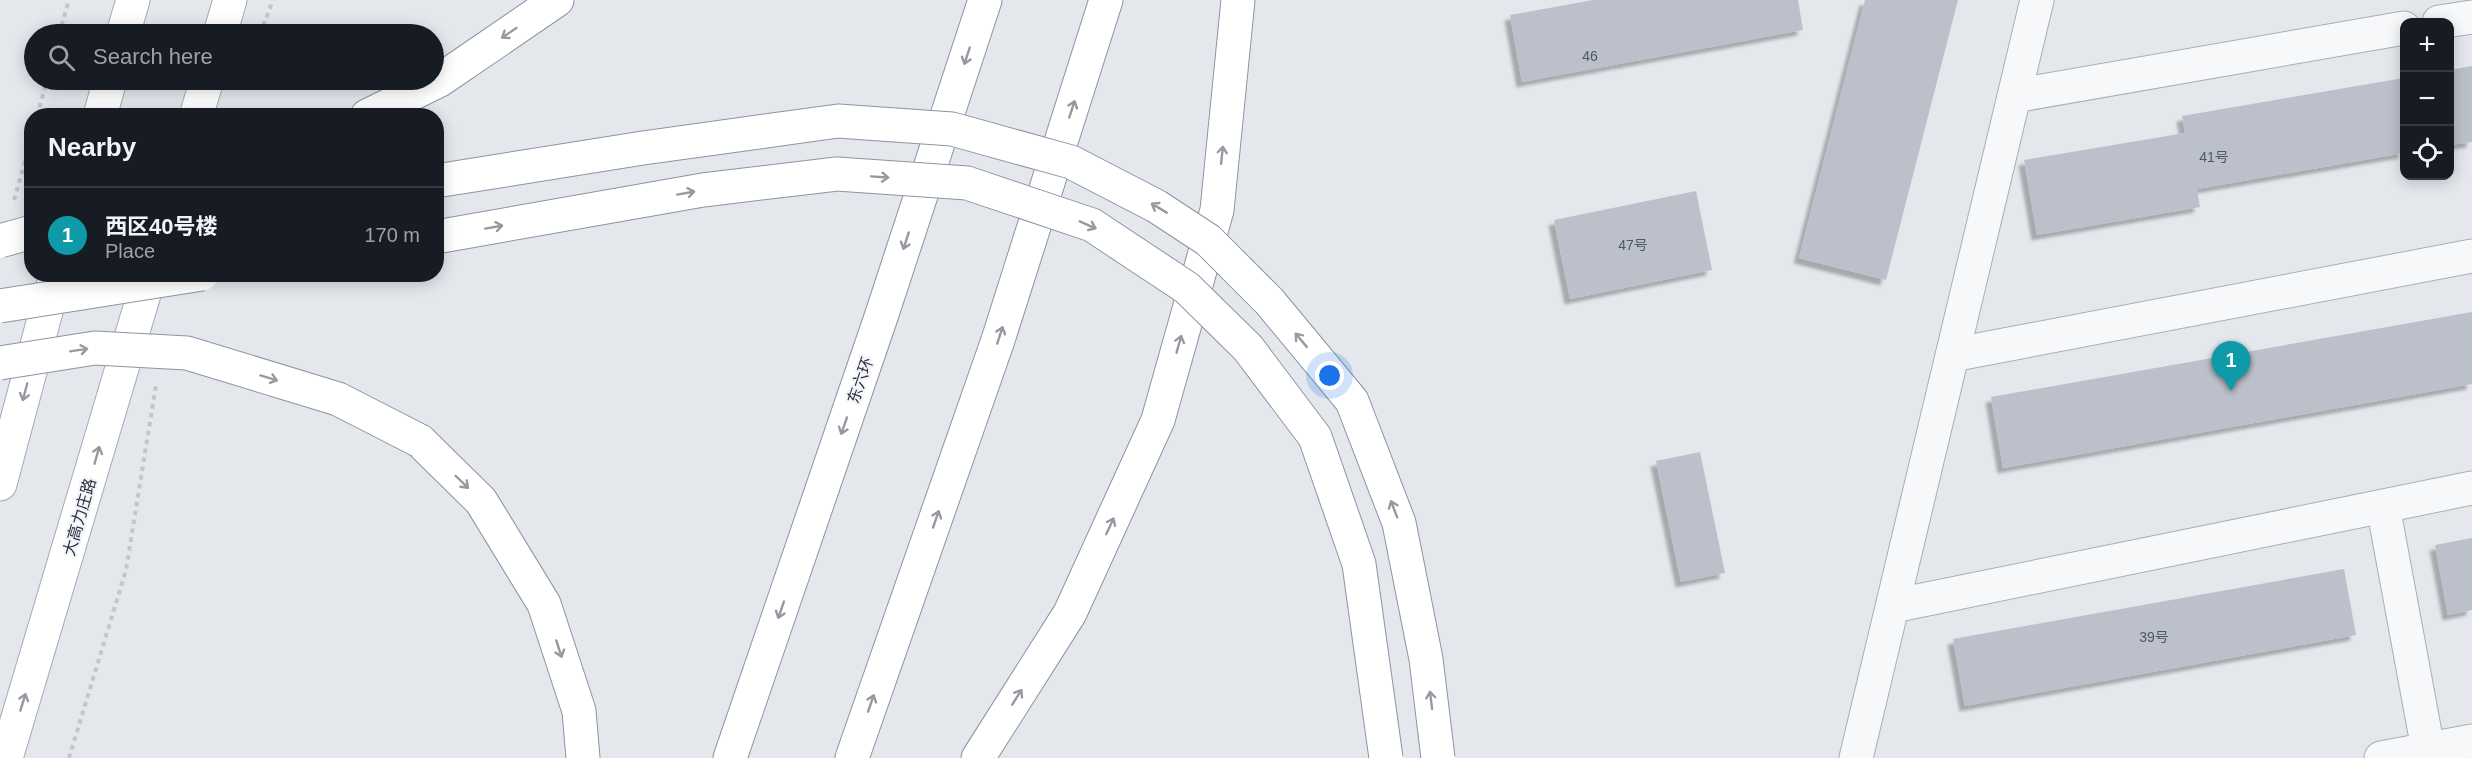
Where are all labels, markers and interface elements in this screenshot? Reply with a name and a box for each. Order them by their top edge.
map controls [2400,18,2454,180]
button: + [2400,18,2454,72]
search box [24,24,444,90]
one-way arrow [501,27,518,39]
icon: search [45,41,78,74]
text: Search here [93,44,213,69]
one-way arrow [960,46,971,65]
house number: 46 [1582,48,1598,64]
button: − [2400,72,2454,126]
one-way arrow [1067,100,1078,119]
button: locate [2400,126,2454,180]
text: Nearby [48,132,136,162]
one-way arrow [1217,145,1228,165]
house number: 41号 [2199,149,2229,165]
one-way arrow [869,172,889,183]
one-way arrow [676,187,695,198]
one-way arrow [1151,202,1168,214]
text: 西区40号楼 [105,214,217,239]
one-way arrow [1079,220,1097,231]
one-way arrow [484,221,503,232]
text: 1 [62,224,73,246]
text: 170 m [364,224,420,246]
one-way arrow [900,231,911,250]
house number: 47号 [1618,237,1648,253]
text: Place [105,240,155,262]
one-way arrow [995,326,1006,345]
one-way arrow [1295,332,1308,348]
one-way arrow [1174,335,1185,354]
pin: 1 [2212,342,2250,391]
one-way arrow [68,345,88,356]
street label: 东六环 [845,355,876,406]
your location [1315,361,1344,390]
one-way arrow [260,373,279,384]
one-way arrow [18,382,30,401]
one-way arrow [837,416,848,435]
one-way arrow [92,446,104,465]
one-way arrow [455,475,470,490]
street label: 大高力庄路 [60,476,99,558]
one-way arrow [1388,500,1399,519]
one-way arrow [931,510,942,529]
one-way arrow [1104,517,1116,535]
one-way arrow [774,600,785,619]
house number: 39号 [2139,629,2169,645]
one-way arrow [554,639,565,658]
one-way arrow [1011,689,1023,706]
one-way arrow [1425,691,1436,710]
one-way arrow [18,693,29,712]
one-way arrow [867,694,878,713]

